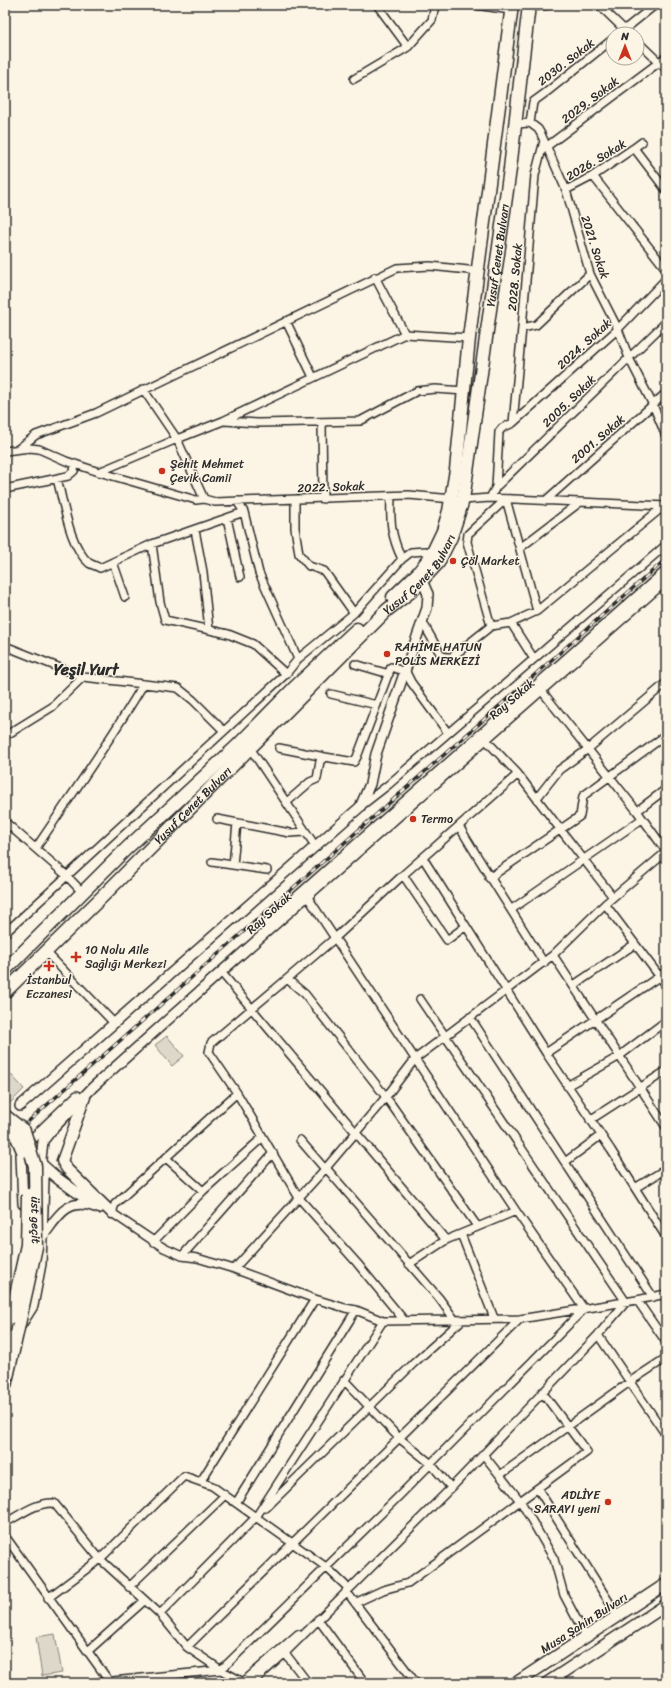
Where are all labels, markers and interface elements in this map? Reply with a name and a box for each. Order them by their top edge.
north arrow [605,26,645,66]
text: N [620,27,629,46]
street label: 2030. Sokak [533,32,600,92]
street label: 2029. Sokak [556,70,624,129]
street label: 2026. Sokak [561,133,631,187]
street label: Yusuf Çenet Bulvarı [480,202,516,308]
street label: 2021. Sokak [574,212,616,282]
street label: 2028. Sokak [501,242,529,312]
street label: 2024. Sokak [551,313,617,375]
street label: 2005. Sokak [537,369,602,433]
street label: 2001. Sokak [566,409,631,469]
place label: Şehit Mehmet Çevik Camii [170,453,244,489]
marker: Şehit Mehmet Çevik Camii [157,466,167,476]
street label: 2022. Sokak [297,475,366,499]
street label: Yusuf Çenet Bulvarı [377,532,462,620]
place label: Çöl Market [461,550,520,572]
marker: Çöl Market [448,556,458,566]
place label: RAHİME HATUN POLİS MERKEZİ [395,636,482,672]
marker: RAHİME HATUN POLİS MERKEZİ [382,649,392,659]
district label: Yeşil Yurt [54,655,120,684]
street label: Ray Sokak [484,673,540,725]
street label: Yusuf Çenet Bulvarı [149,761,237,850]
place label: Termo [421,808,453,830]
marker: Termo [408,814,418,824]
street label: Ray Sokak [241,886,297,940]
place label: 10 Nolu Aile Sağlığı Merkezi [85,939,167,975]
marker: 10 Nolu Aile Sağlığı Merkezi [70,951,82,963]
marker: İstanbul Eczanesi [44,961,54,971]
place label: İstanbul Eczanesi [26,969,73,1005]
street label: üst geçit [24,1196,47,1244]
place label: ADLİYE SARAYI yeni [534,1484,601,1520]
marker: ADLİYE SARAYI yeni [603,1497,613,1507]
street label: Musa Şahin Bulvarı [536,1586,632,1660]

